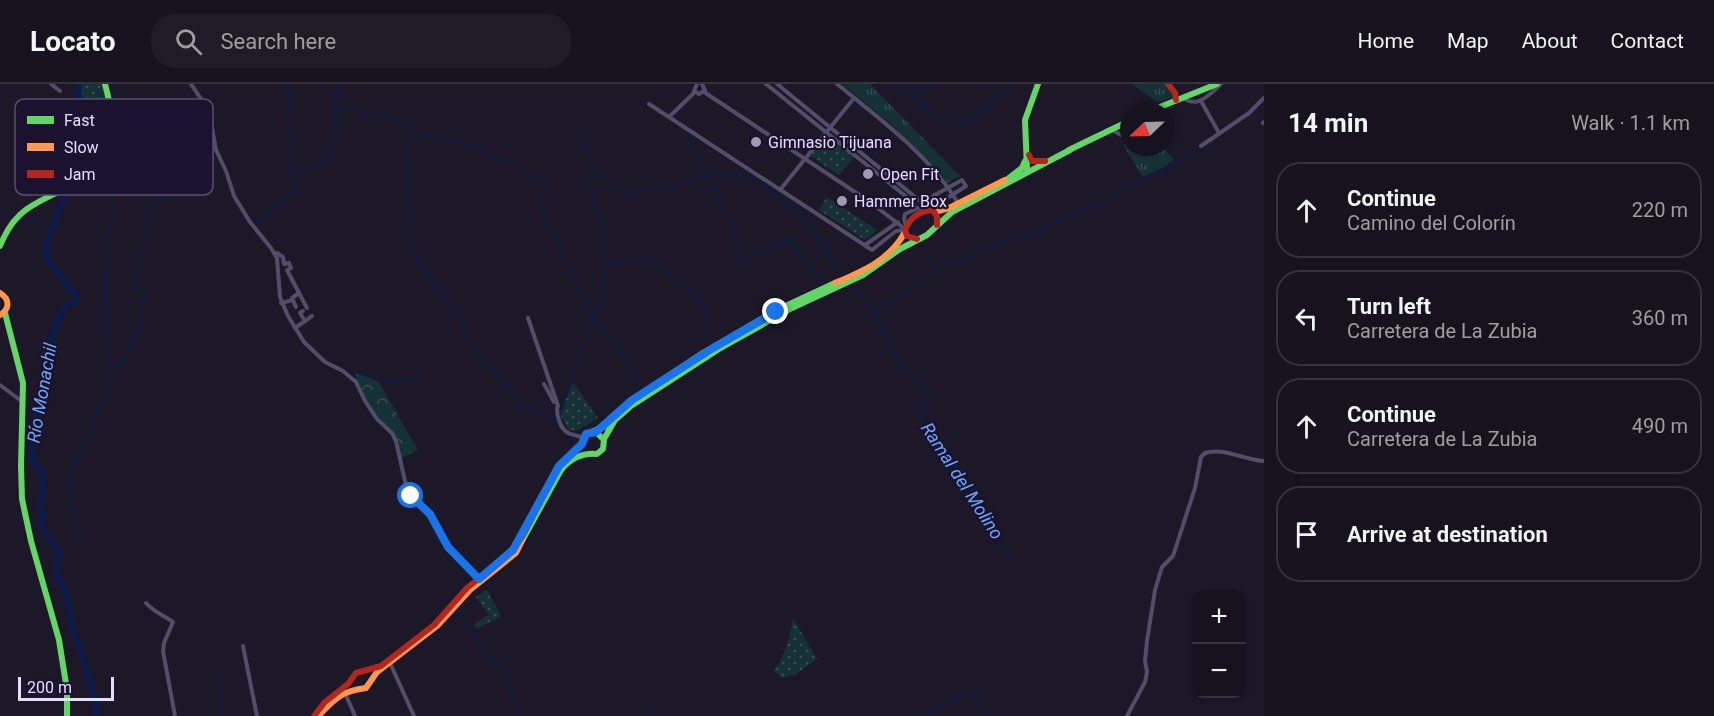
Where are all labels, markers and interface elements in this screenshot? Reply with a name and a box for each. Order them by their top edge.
search box [151,14,571,68]
text: Locato [30,25,115,58]
icon: search [172,25,205,58]
text: Search here [220,29,336,54]
text: Home [1358,29,1414,53]
text: Map [1447,29,1489,53]
text: About [1522,29,1578,53]
text: Contact [1611,29,1684,53]
legend [15,99,213,195]
north arrow [1120,102,1174,156]
text: 14 min [1288,108,1368,138]
text: Fast [64,111,95,130]
text: Walk · 1.1 km [1571,111,1690,135]
place label: Gimnasio Tijuana [768,133,892,152]
marker: Gimnasio Tijuana [749,135,763,149]
text: Slow [64,138,99,157]
text: Jam [64,165,96,184]
place label: Open Fit [880,165,939,184]
marker: Open Fit [861,167,875,181]
text: Continue [1347,186,1436,211]
place label: Hammer Box [854,192,947,211]
marker: Hammer Box [835,194,849,208]
icon: ahead [1290,194,1323,227]
text: 220 m [1632,198,1688,222]
text: Camino del Colorín [1347,211,1516,235]
text: Turn left [1347,294,1431,319]
route end [762,298,788,324]
icon: left [1290,302,1323,335]
text: 360 m [1632,306,1688,330]
text: Carretera de La Zubia [1347,319,1538,343]
water label: Río Monachil [22,341,61,445]
text: Continue [1347,402,1436,427]
icon: ahead [1290,410,1323,443]
text: 490 m [1632,414,1688,438]
water label: Ramal del Molino [917,418,1008,543]
text: Carretera de La Zubia [1347,427,1538,451]
route start [397,482,423,508]
icon: arrive [1290,518,1323,551]
text: Arrive at destination [1347,522,1548,547]
map controls [1192,590,1246,698]
button: + [1192,590,1246,644]
button: − [1192,644,1246,698]
scale bar [18,674,114,702]
text: 200 m [27,678,72,697]

